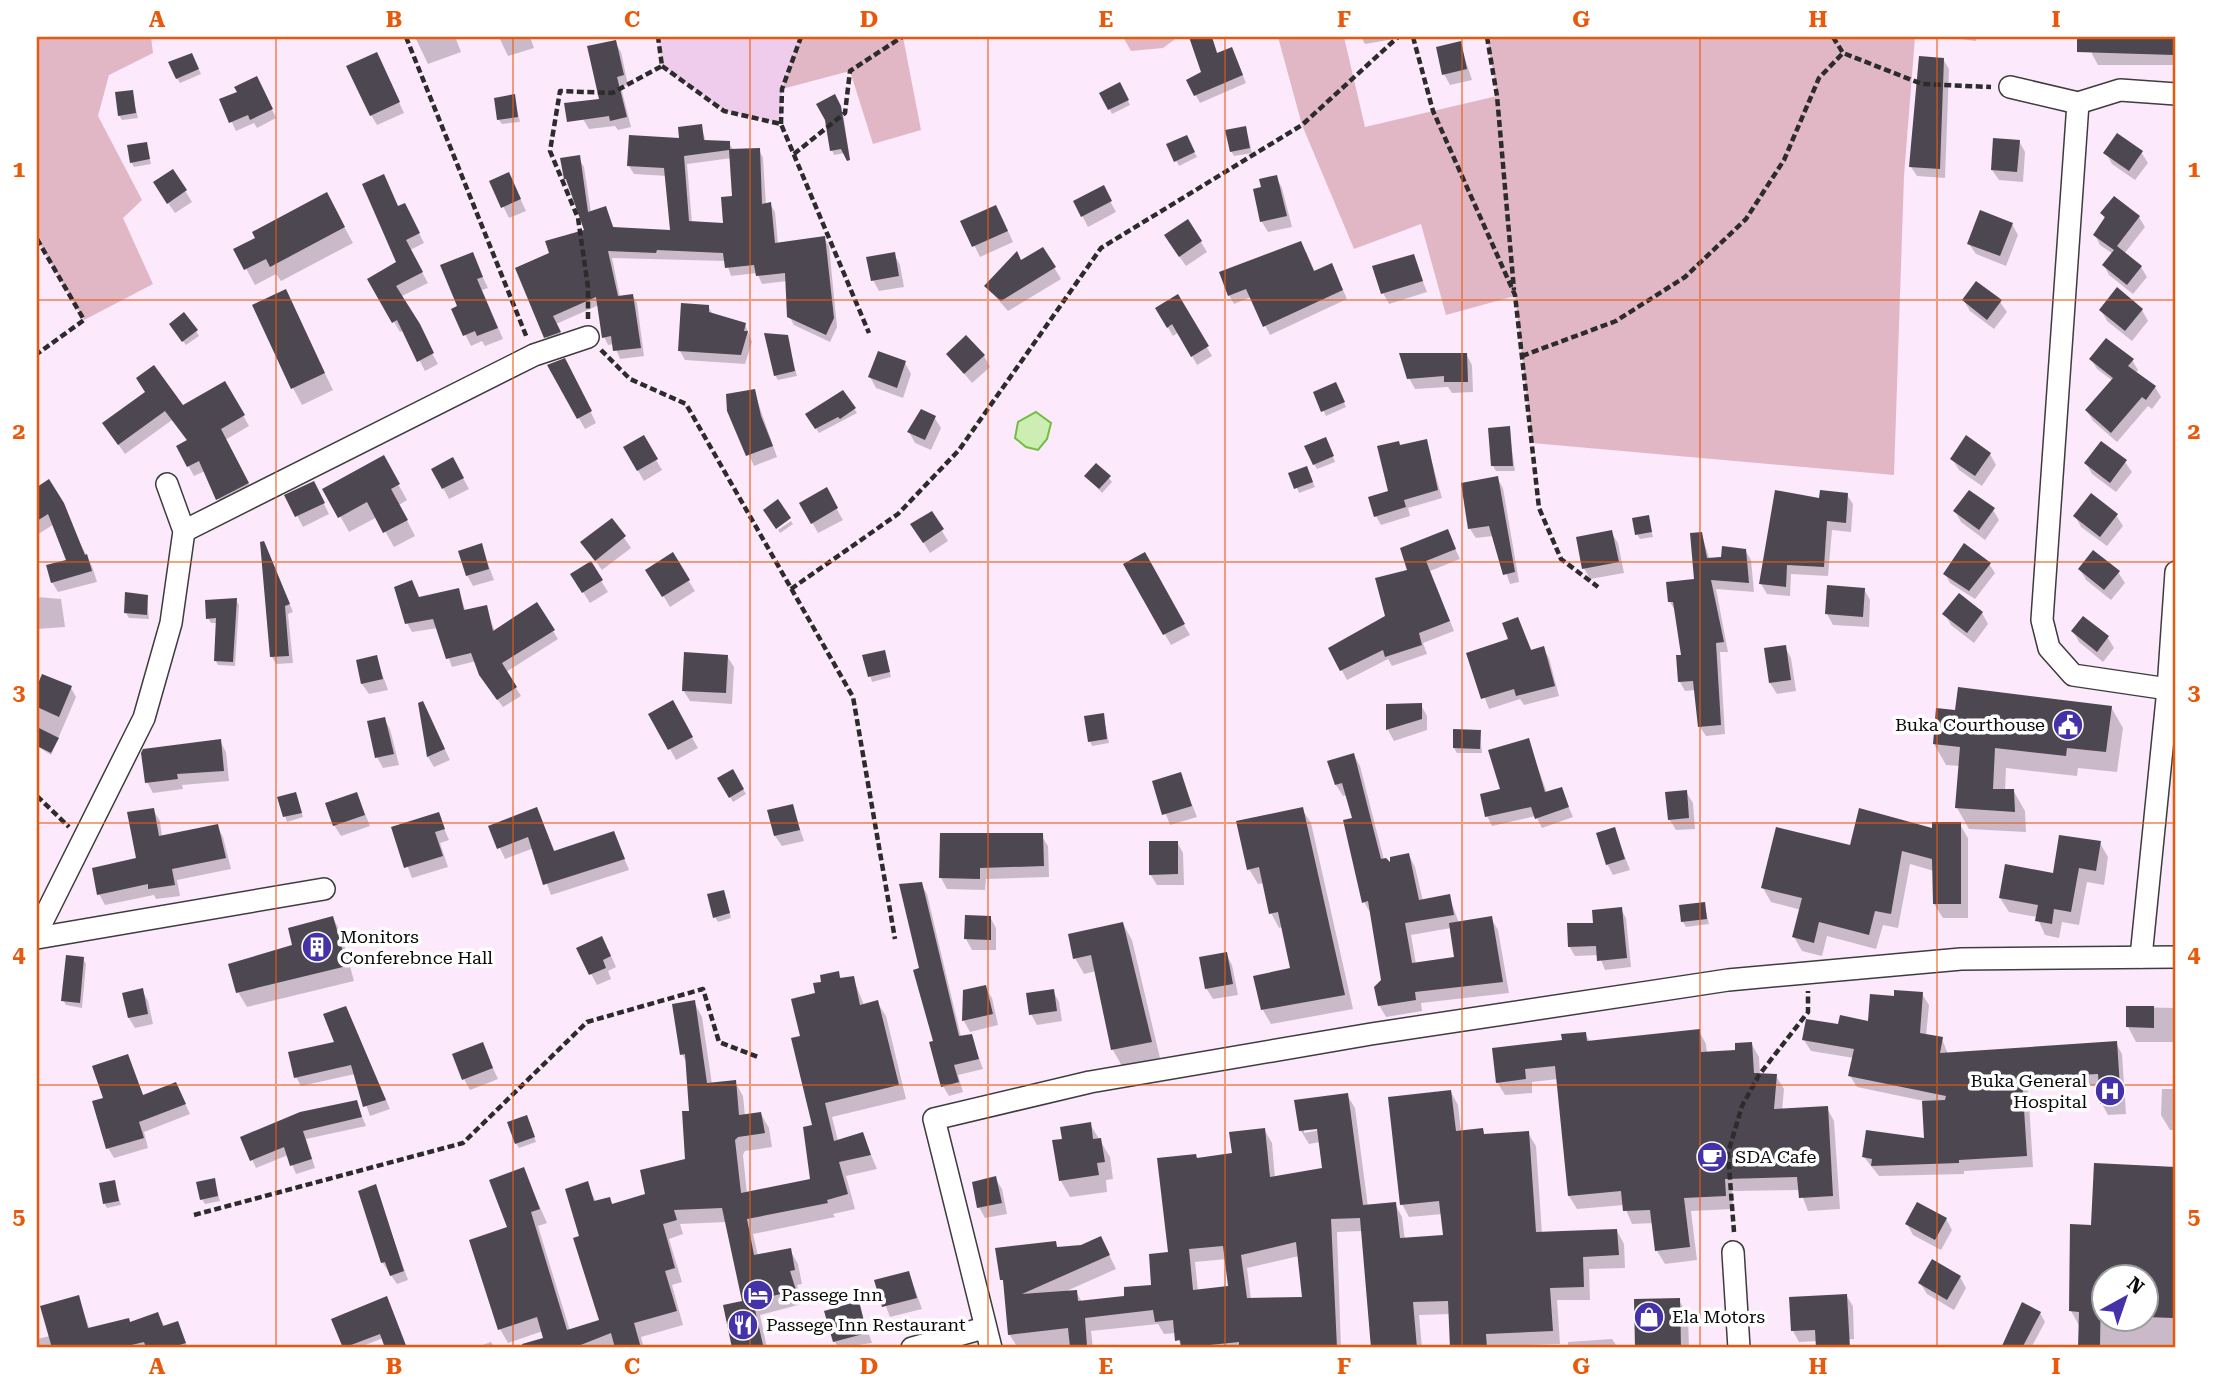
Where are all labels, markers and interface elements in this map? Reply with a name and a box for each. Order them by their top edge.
text: A [149,6,166,33]
text: B [386,6,402,33]
text: C [624,6,640,33]
text: D [860,6,878,33]
text: E [1099,6,1113,33]
text: F [1337,6,1351,33]
text: G [1572,6,1590,33]
text: H [1809,6,1828,33]
text: I [2051,6,2061,33]
text: 1 [13,156,26,183]
text: 1 [2188,156,2201,183]
text: 2 [13,418,25,445]
text: 2 [2188,418,2200,445]
text: 3 [13,679,26,706]
text: 3 [2188,679,2201,706]
public building icon: Buka Courthouse [2051,708,2085,742]
place label: Buka Courthouse [1895,714,2045,735]
place label: Monitors Conferebnce Hall [340,926,493,968]
building icon: Monitors Conferebnce Hall [300,930,334,964]
text: 4 [13,941,26,968]
text: 4 [2188,941,2201,968]
place label: Buka General Hospital [1971,1070,2087,1112]
hospital icon: Buka General Hospital [2093,1074,2127,1108]
cafe icon: SDA Cafe [1695,1140,1729,1174]
place label: SDA Cafe [1735,1146,1817,1167]
text: 5 [13,1203,26,1230]
text: 5 [2188,1203,2201,1230]
north arrow [2090,1262,2160,1332]
text: N [2123,1272,2149,1299]
hotel icon: Passege Inn [741,1278,775,1312]
place label: Passege Inn [781,1284,883,1305]
shop icon: Ela Motors [1632,1300,1666,1334]
place label: Ela Motors [1672,1306,1765,1327]
restaurant icon: Passege Inn Restaurant [726,1308,760,1342]
place label: Passege Inn Restaurant [766,1314,966,1335]
text: A [149,1353,166,1380]
text: B [386,1353,402,1380]
text: C [624,1353,640,1380]
text: D [860,1353,878,1380]
text: E [1099,1353,1113,1380]
text: F [1337,1353,1351,1380]
text: G [1572,1353,1590,1380]
text: H [1809,1353,1828,1380]
text: I [2051,1353,2061,1380]

